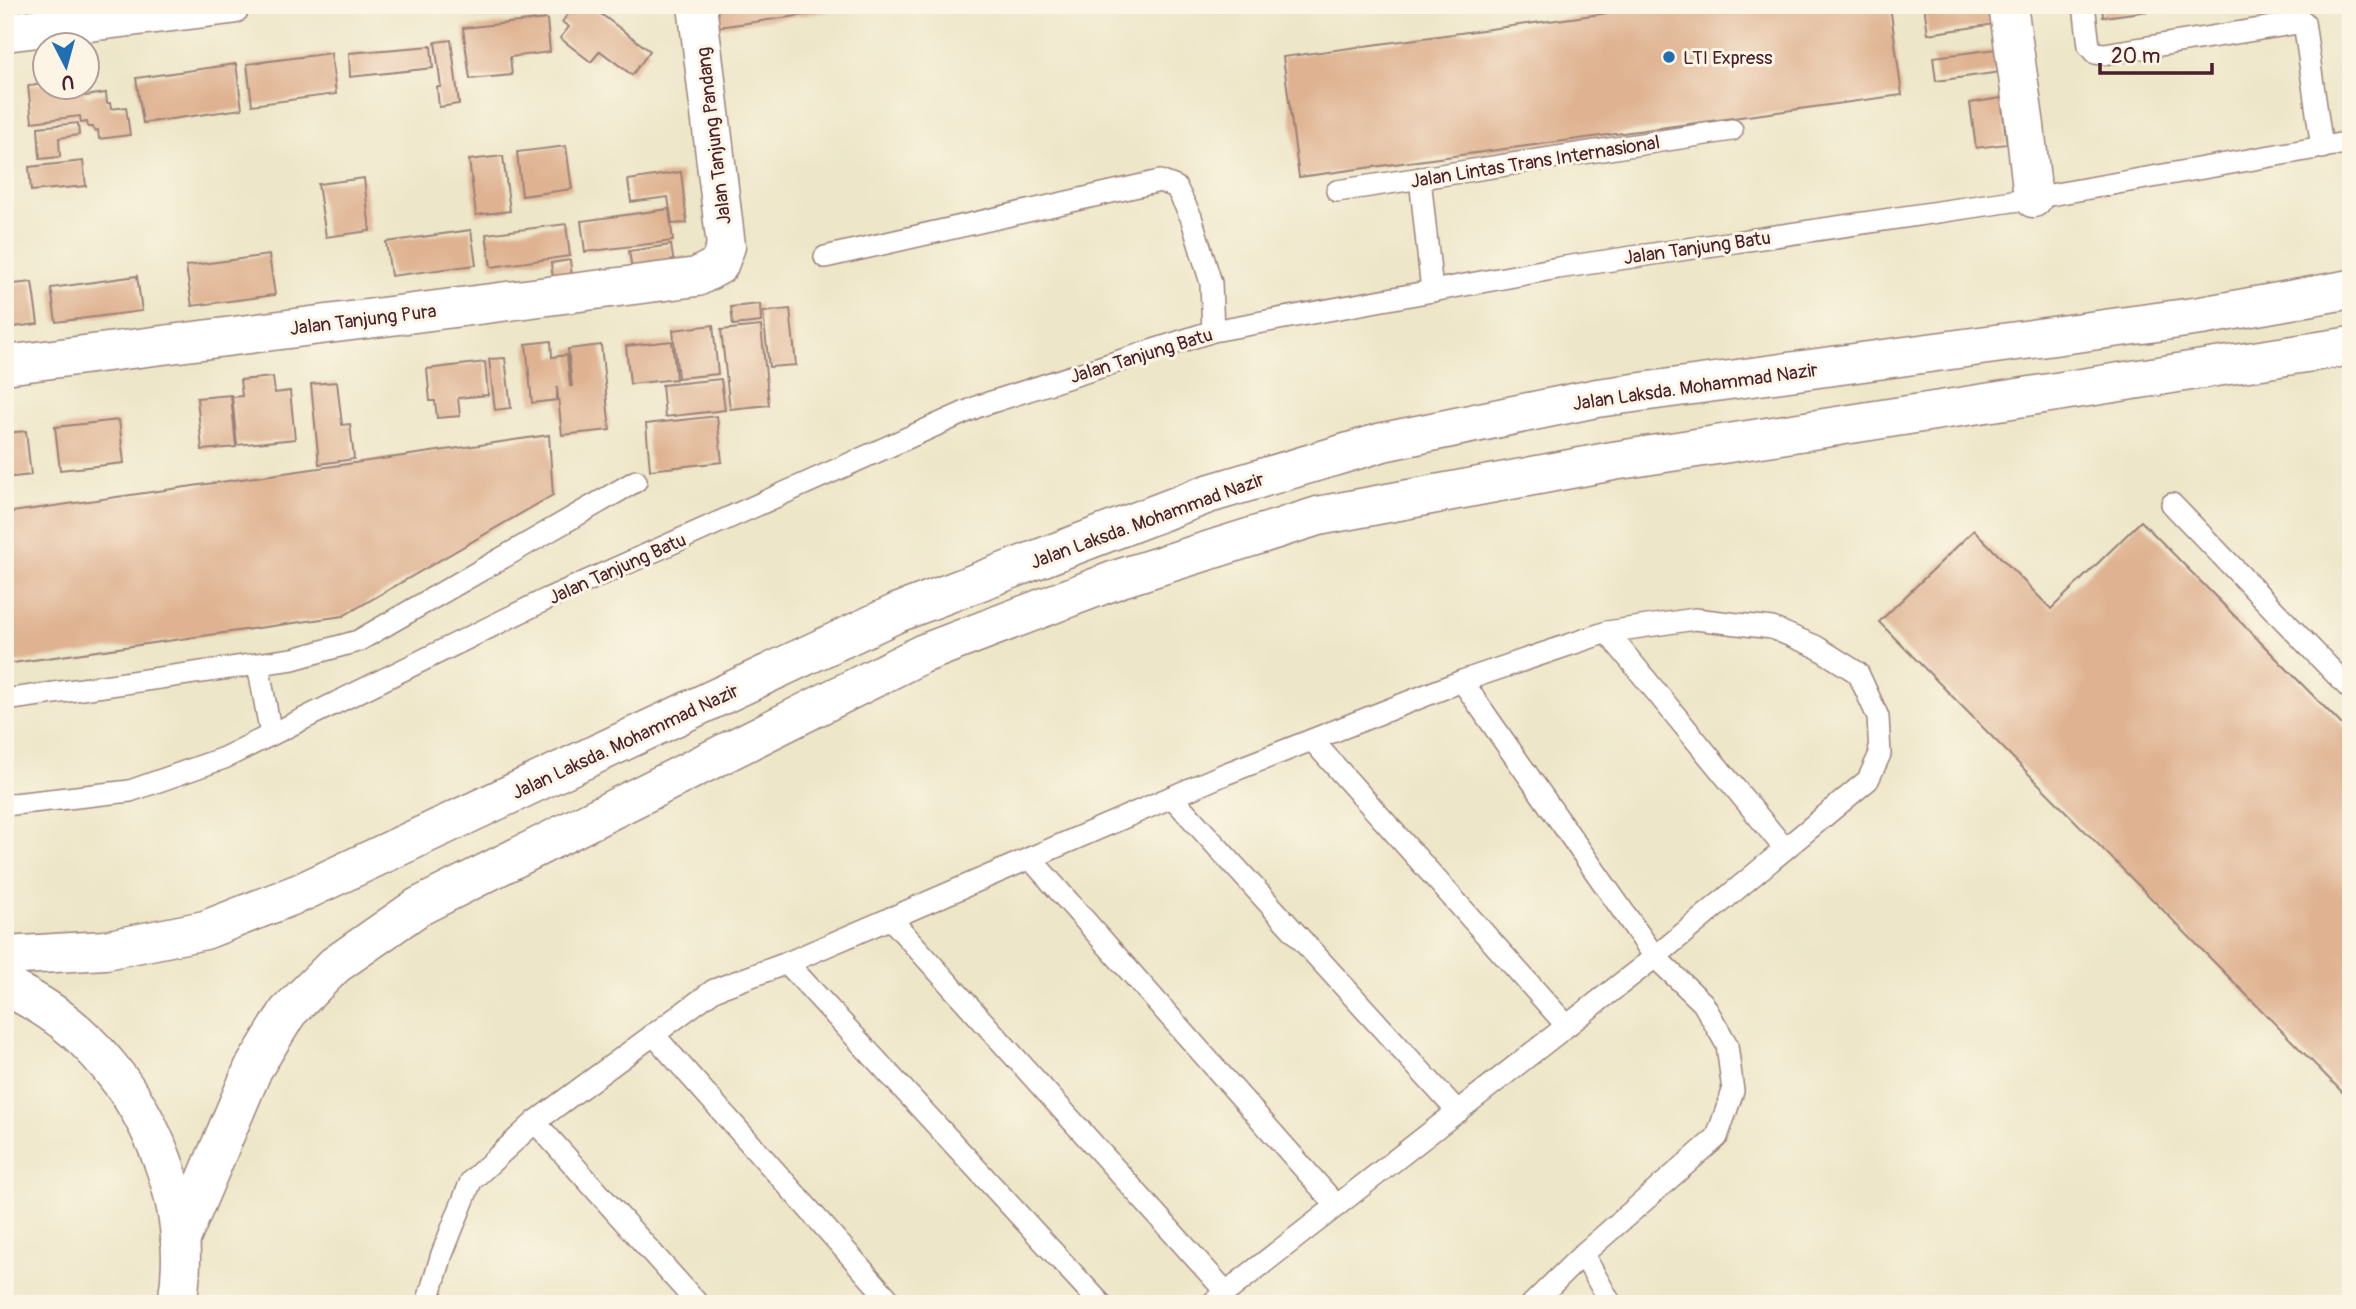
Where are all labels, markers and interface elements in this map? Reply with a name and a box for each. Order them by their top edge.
north arrow [32,32,102,102]
scale bar [2100,32,2212,76]
text: 20 m [2111,43,2160,70]
street label: Jalan Tanjung Pandang [691,46,737,226]
place label: LTI Express [1683,46,1773,70]
marker: LTI Express [1661,49,1677,65]
text: U [60,69,75,95]
street label: Jalan Lintas Trans Internasional [1409,130,1662,194]
street label: Jalan Tanjung Batu [1622,226,1772,270]
street label: Jalan Tanjung Pura [288,299,438,341]
street label: Jalan Tanjung Batu [1067,323,1216,389]
street label: Jalan Laksda. Mohammad Nazir [1571,358,1820,416]
street label: Jalan Laksda. Mohammad Nazir [1027,467,1268,575]
street label: Jalan Tanjung Batu [545,528,690,610]
street label: Jalan Laksda. Mohammad Nazir [508,679,743,805]

